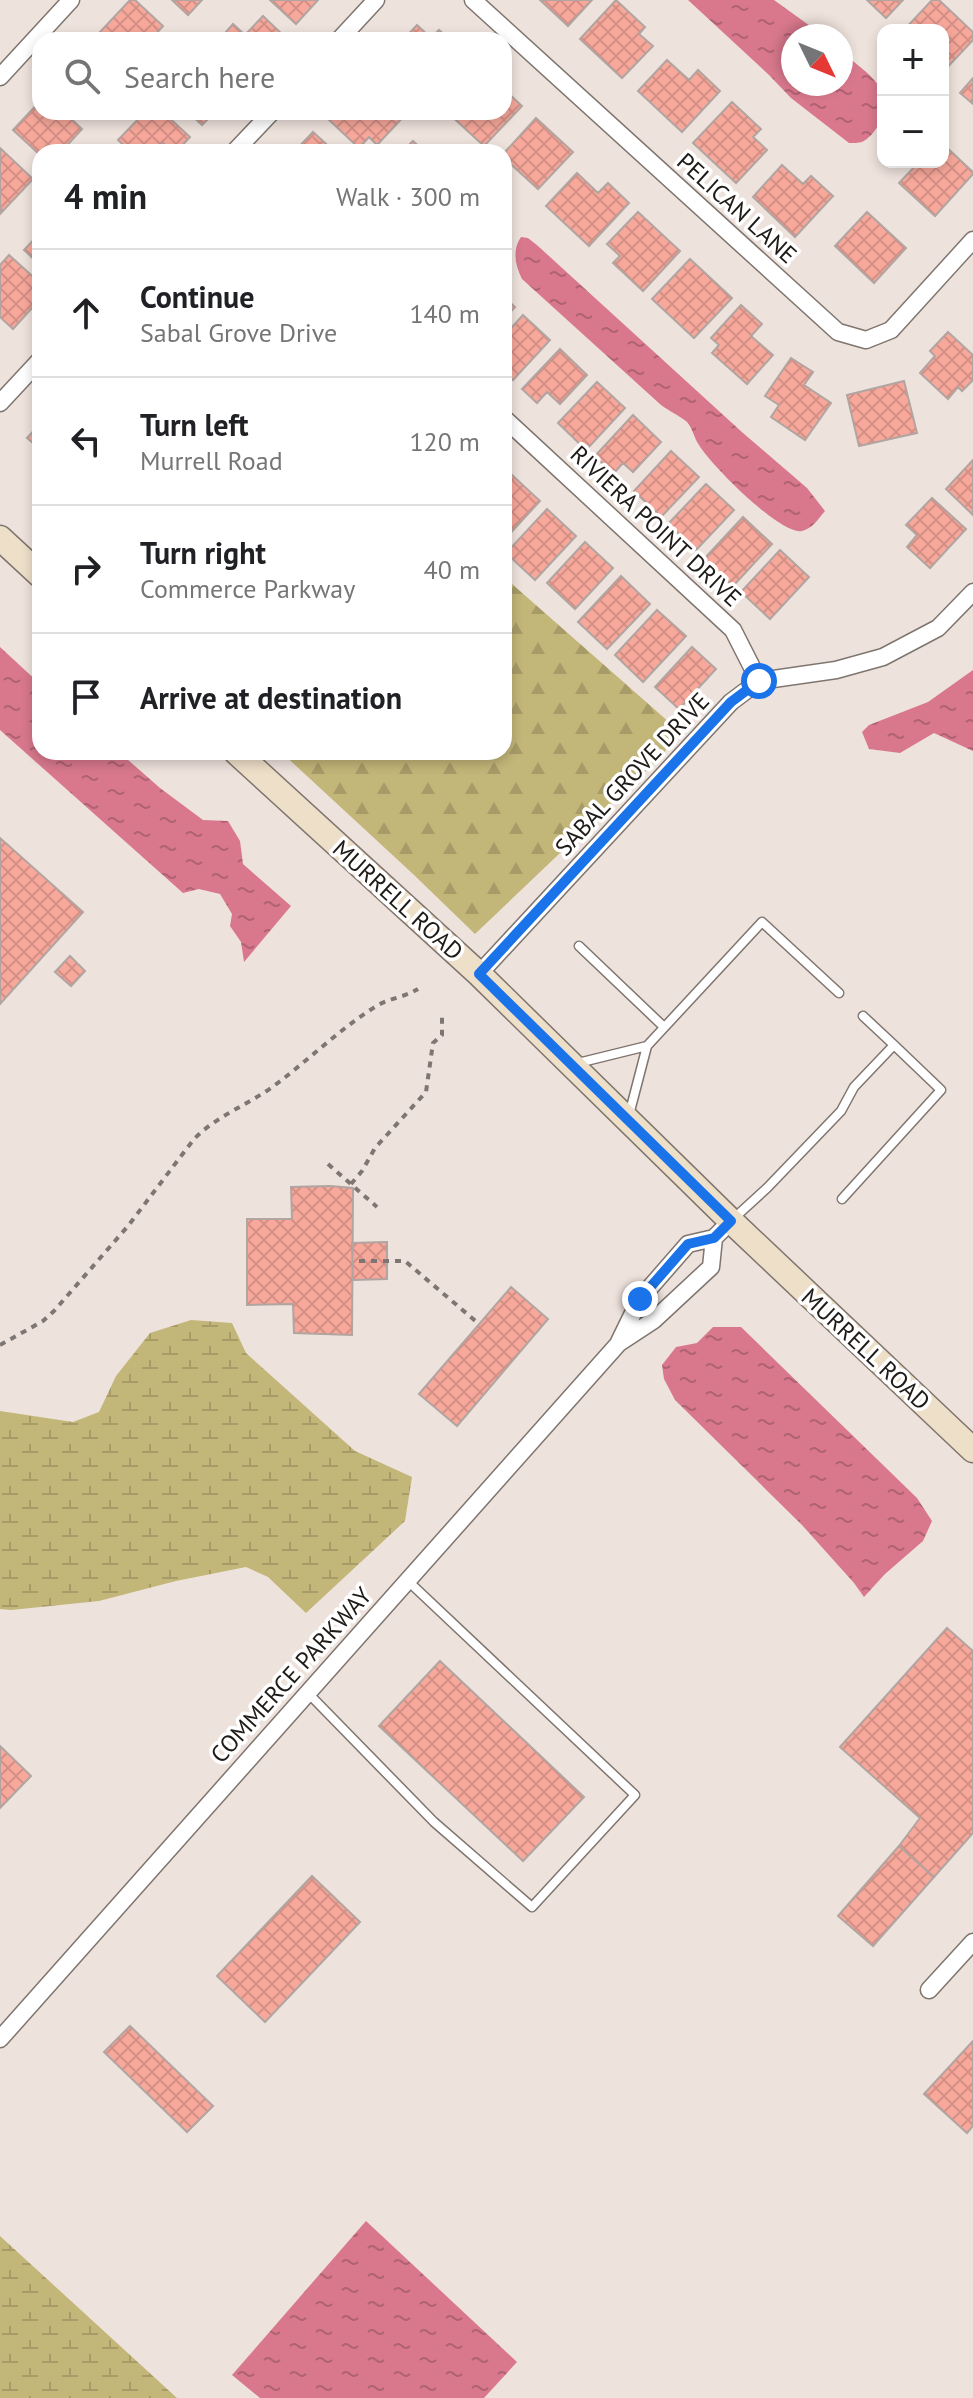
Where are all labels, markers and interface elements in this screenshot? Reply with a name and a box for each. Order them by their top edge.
north arrow [781,24,853,96]
map controls [877,24,949,168]
button: + [877,24,949,96]
search box [32,32,512,120]
icon: search [60,54,104,98]
text: Search here [124,57,275,96]
button: − [877,96,949,168]
street label: PELICAN LANE [671,146,803,270]
text: 4 min [64,174,147,218]
text: Walk · 300 m [336,180,480,213]
text: Continue [140,277,254,316]
icon: ahead [64,291,108,335]
text: 140 m [409,297,480,330]
text: Sabal Grove Drive [140,316,337,349]
text: Turn left [140,405,248,444]
icon: left [64,419,108,463]
text: 120 m [409,425,480,458]
street label: RIVIERA POINT DRIVE [564,439,748,613]
text: Murrell Road [140,444,283,477]
text: Turn right [140,533,266,572]
icon: right [64,547,108,591]
text: 40 m [424,553,480,586]
text: Commerce Parkway [140,572,355,605]
route start [741,663,777,699]
icon: arrive [64,675,108,719]
text: Arrive at destination [140,678,402,717]
street label: SABAL GROVE DRIVE [548,686,716,862]
street label: MURRELL ROAD [326,833,470,967]
route end [622,1281,658,1317]
street label: MURRELL ROAD [795,1281,937,1417]
street label: COMMERCE PARKWAY [204,1580,379,1769]

